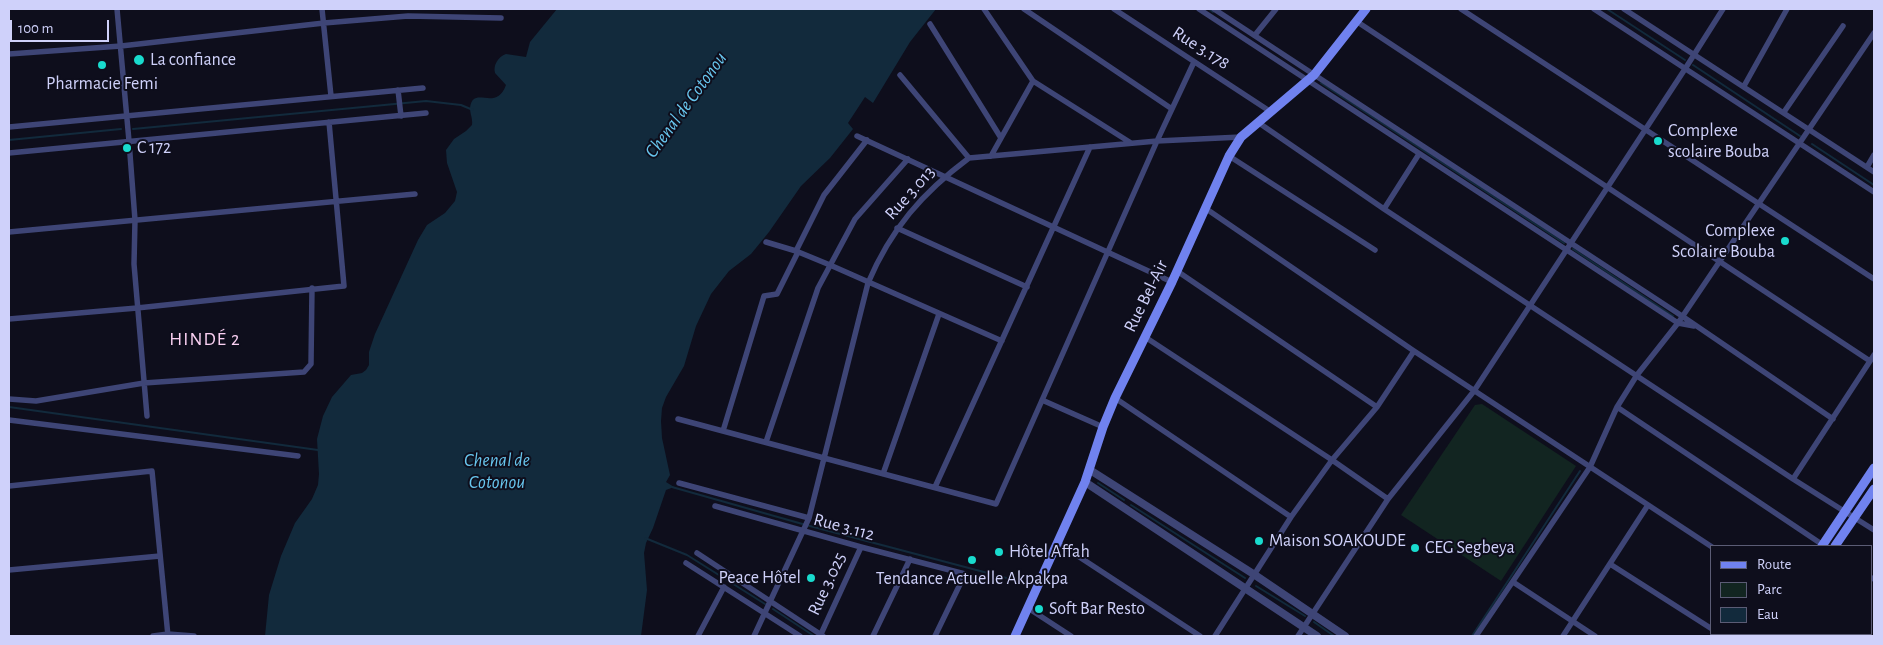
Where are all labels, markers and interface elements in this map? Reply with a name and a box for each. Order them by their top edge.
scale bar [12,10,111,42]
text: 100 m [18,21,53,36]
street label: Rue 3.178 [1168,22,1234,74]
water label: Chenal de Cotonou [640,48,732,162]
place label: La confiance [150,49,236,71]
marker: La confiance [132,53,146,67]
marker: Pharmacie Femi [96,59,108,71]
place label: Pharmacie Femi [46,73,158,95]
place label: Complexe scolaire Bouba [1668,120,1770,162]
marker: Complexe scolaire Bouba [1652,135,1664,147]
place label: C 172 [137,137,171,159]
marker: C 172 [121,142,133,154]
street label: Rue 3.013 [880,162,940,224]
place label: Complexe Scolaire Bouba [1672,220,1775,262]
marker: Complexe Scolaire Bouba [1779,235,1791,247]
street label: Rue Bel-Air [1119,256,1173,336]
district label: HINDÉ 2 [168,328,242,350]
water label: Chenal de Cotonou [464,449,530,493]
street label: Rue 3.112 [811,509,877,545]
place label: Maison SOAKOUDE [1269,530,1406,552]
marker: Maison SOAKOUDE [1253,535,1265,547]
place label: CEG Segbeya [1425,537,1515,559]
place label: Hôtel Affah [1009,541,1090,563]
marker: CEG Segbeya [1409,542,1421,554]
legend [1710,545,1873,635]
marker: Hôtel Affah [993,546,1005,558]
street label: Rue 3.025 [803,549,851,619]
marker: Tendance Actuelle Akpakpa [966,554,978,566]
text: Route [1757,557,1791,572]
place label: Peace Hôtel [719,567,801,589]
place label: Tendance Actuelle Akpakpa [876,568,1068,590]
marker: Peace Hôtel [805,572,817,584]
text: Parc [1757,582,1782,597]
place label: Soft Bar Resto [1049,598,1145,620]
marker: Soft Bar Resto [1033,603,1045,615]
text: Eau [1757,607,1779,622]

